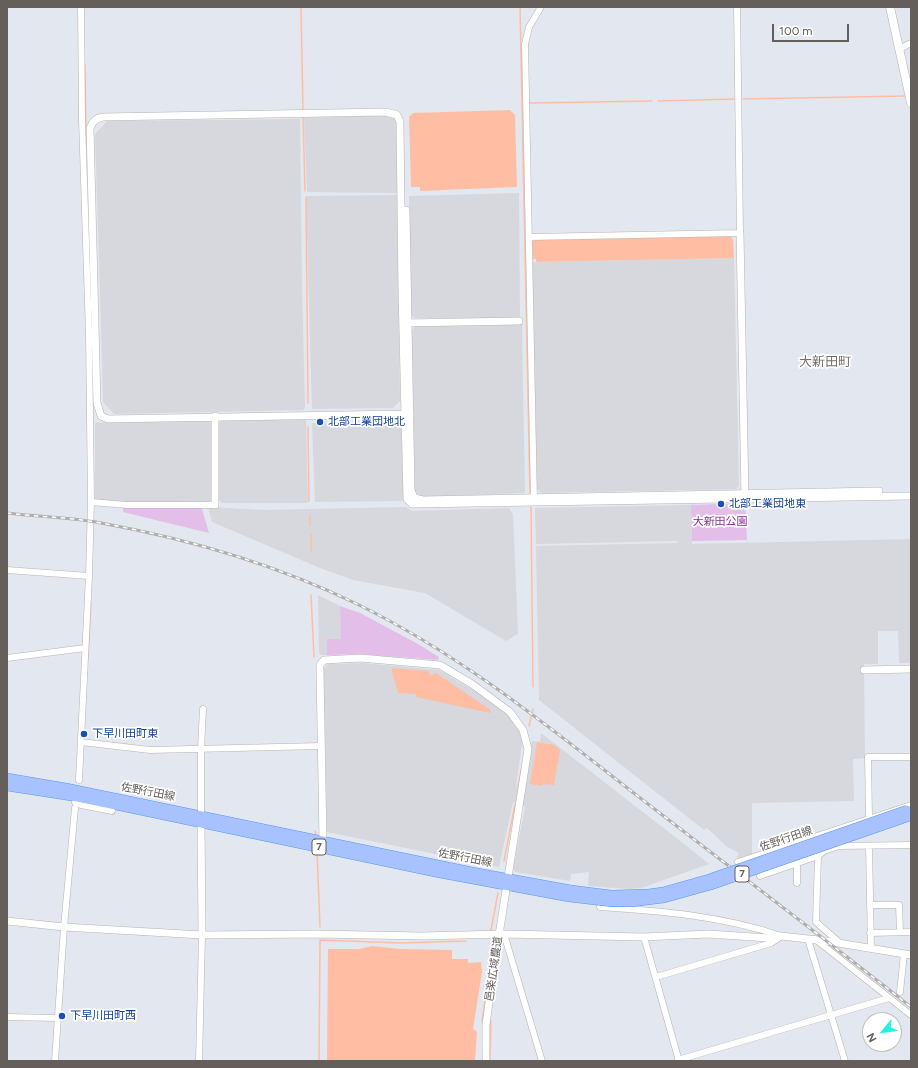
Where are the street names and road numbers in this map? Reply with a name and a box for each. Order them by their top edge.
street label: 佐野行田線 [120,780,176,804]
street label: 佐野行田線 [758,824,814,854]
road number: 7 [312,839,326,855]
street label: 佐野行田線 [437,846,493,870]
road number: 7 [735,866,749,882]
street label: 邑楽広域農道 [483,935,505,1003]

